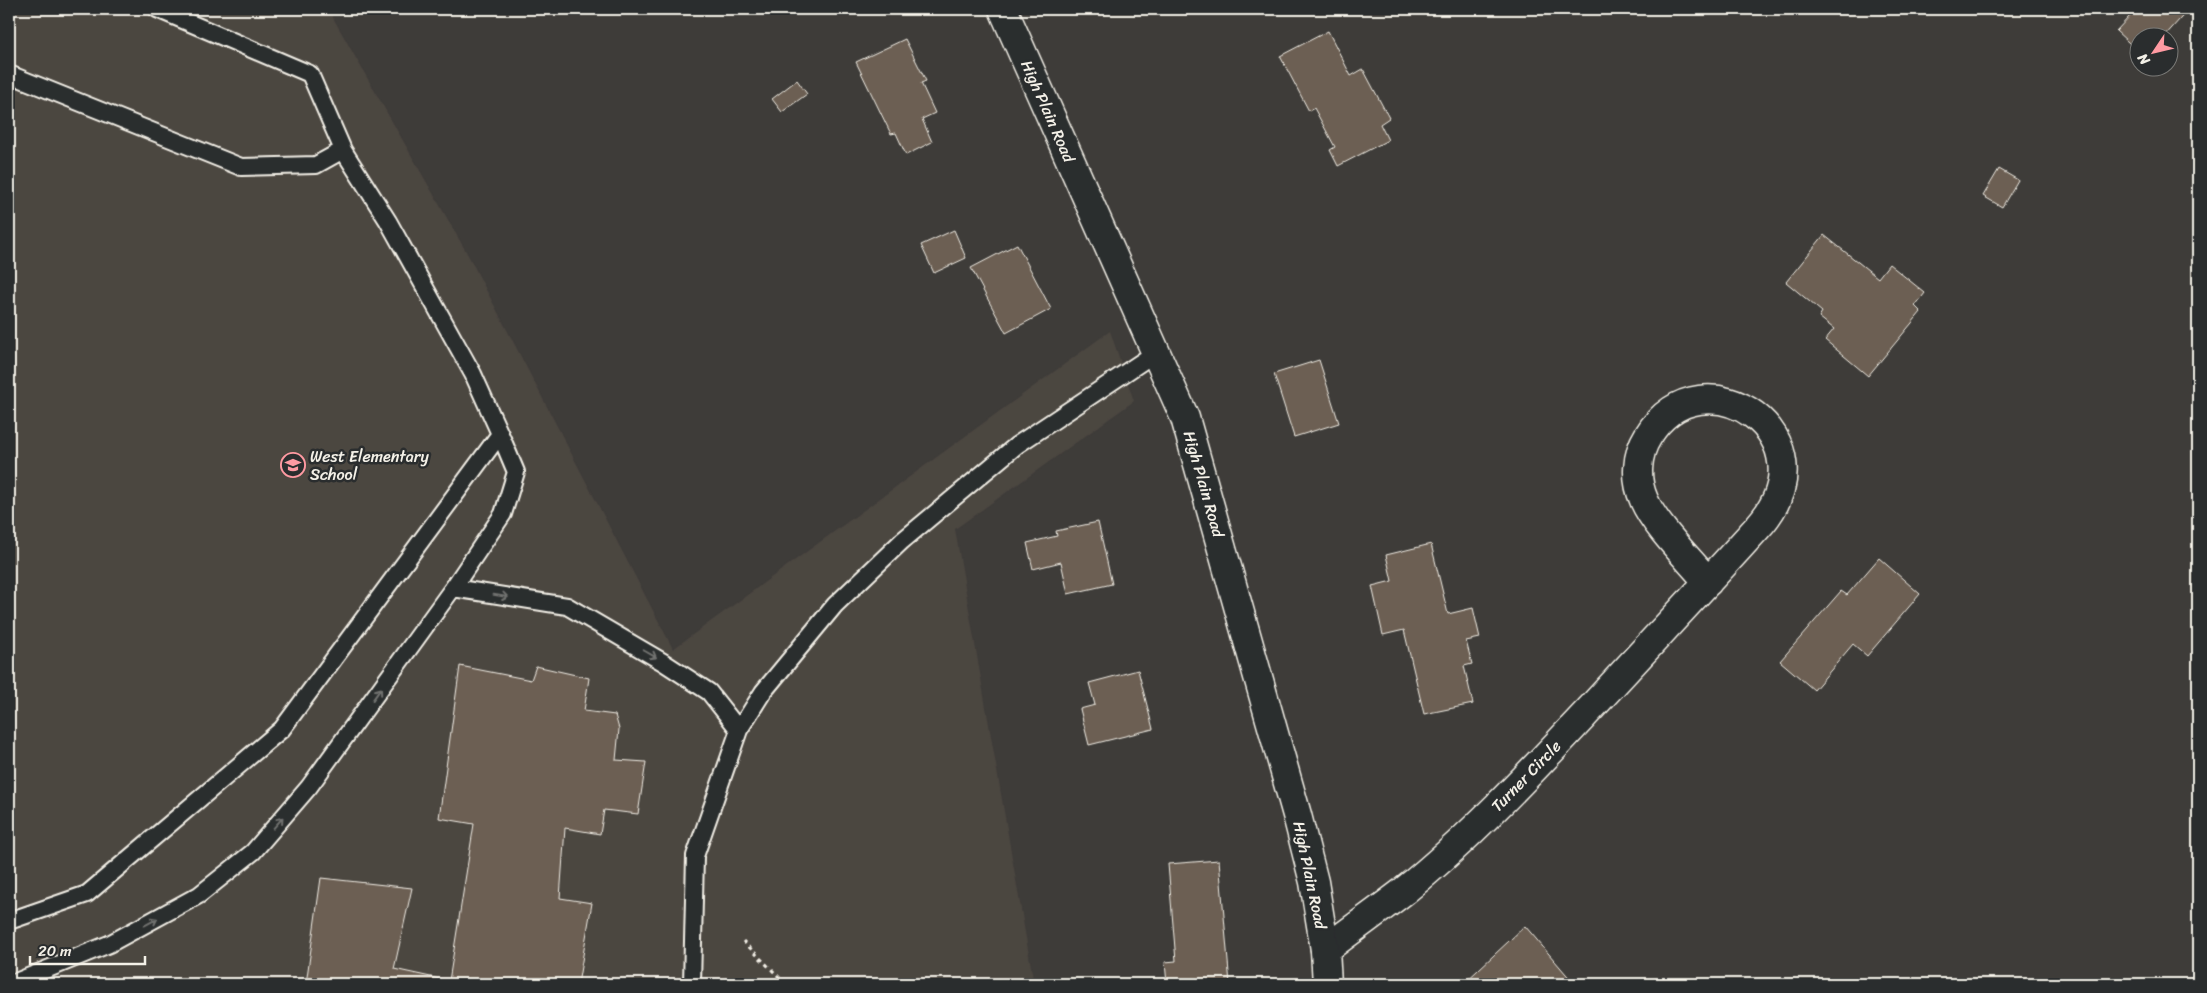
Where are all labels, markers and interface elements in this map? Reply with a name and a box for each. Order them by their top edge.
north arrow [2130,28,2180,78]
text: N [2131,48,2157,71]
street label: High Plain Road [1012,55,1084,168]
street label: High Plain Road [1175,427,1233,542]
place label: West Elementary School [310,442,429,489]
school or university icon: West Elementary School [280,452,306,478]
one-way arrow [492,591,508,601]
one-way arrow [642,650,656,660]
one-way arrow [371,688,382,701]
street label: Turner Circle [1484,733,1568,819]
one-way arrow [272,816,284,829]
street label: High Plain Road [1284,818,1336,933]
one-way arrow [143,916,158,926]
scale bar [30,933,145,965]
text: 20 m [38,938,72,964]

